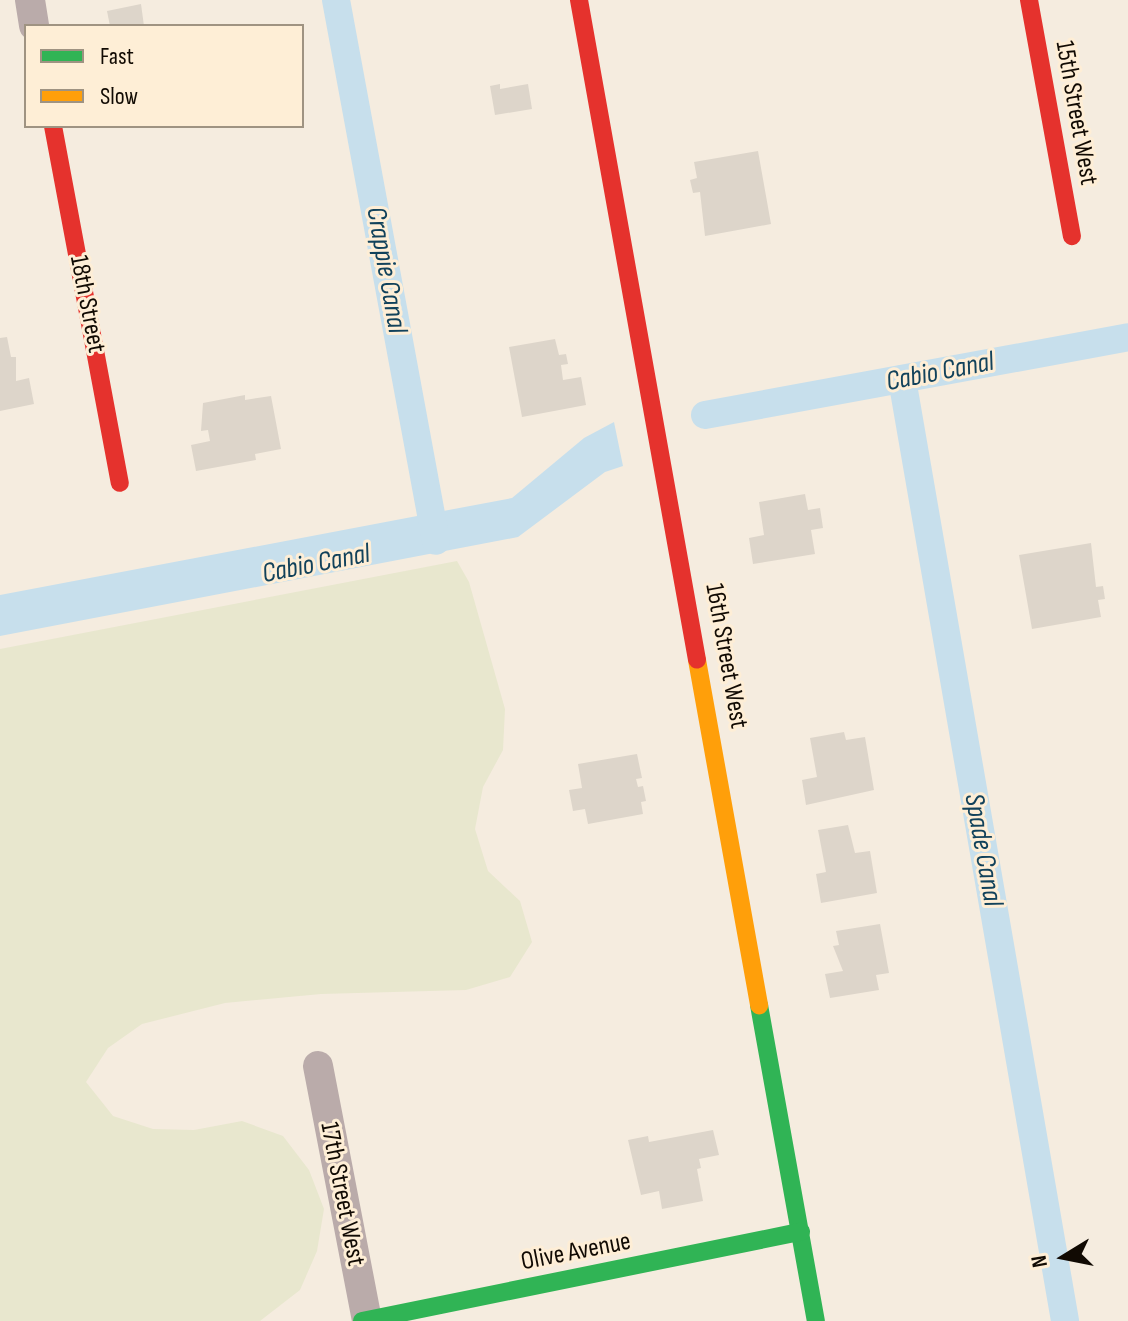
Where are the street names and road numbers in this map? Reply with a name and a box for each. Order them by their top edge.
street label: 15th Street West [1048,38,1104,188]
street label: 18th Street [62,253,112,355]
street label: 16th Street West [698,581,754,731]
street label: 17th Street West [313,1119,371,1269]
street label: Olive Avenue [519,1226,633,1278]

